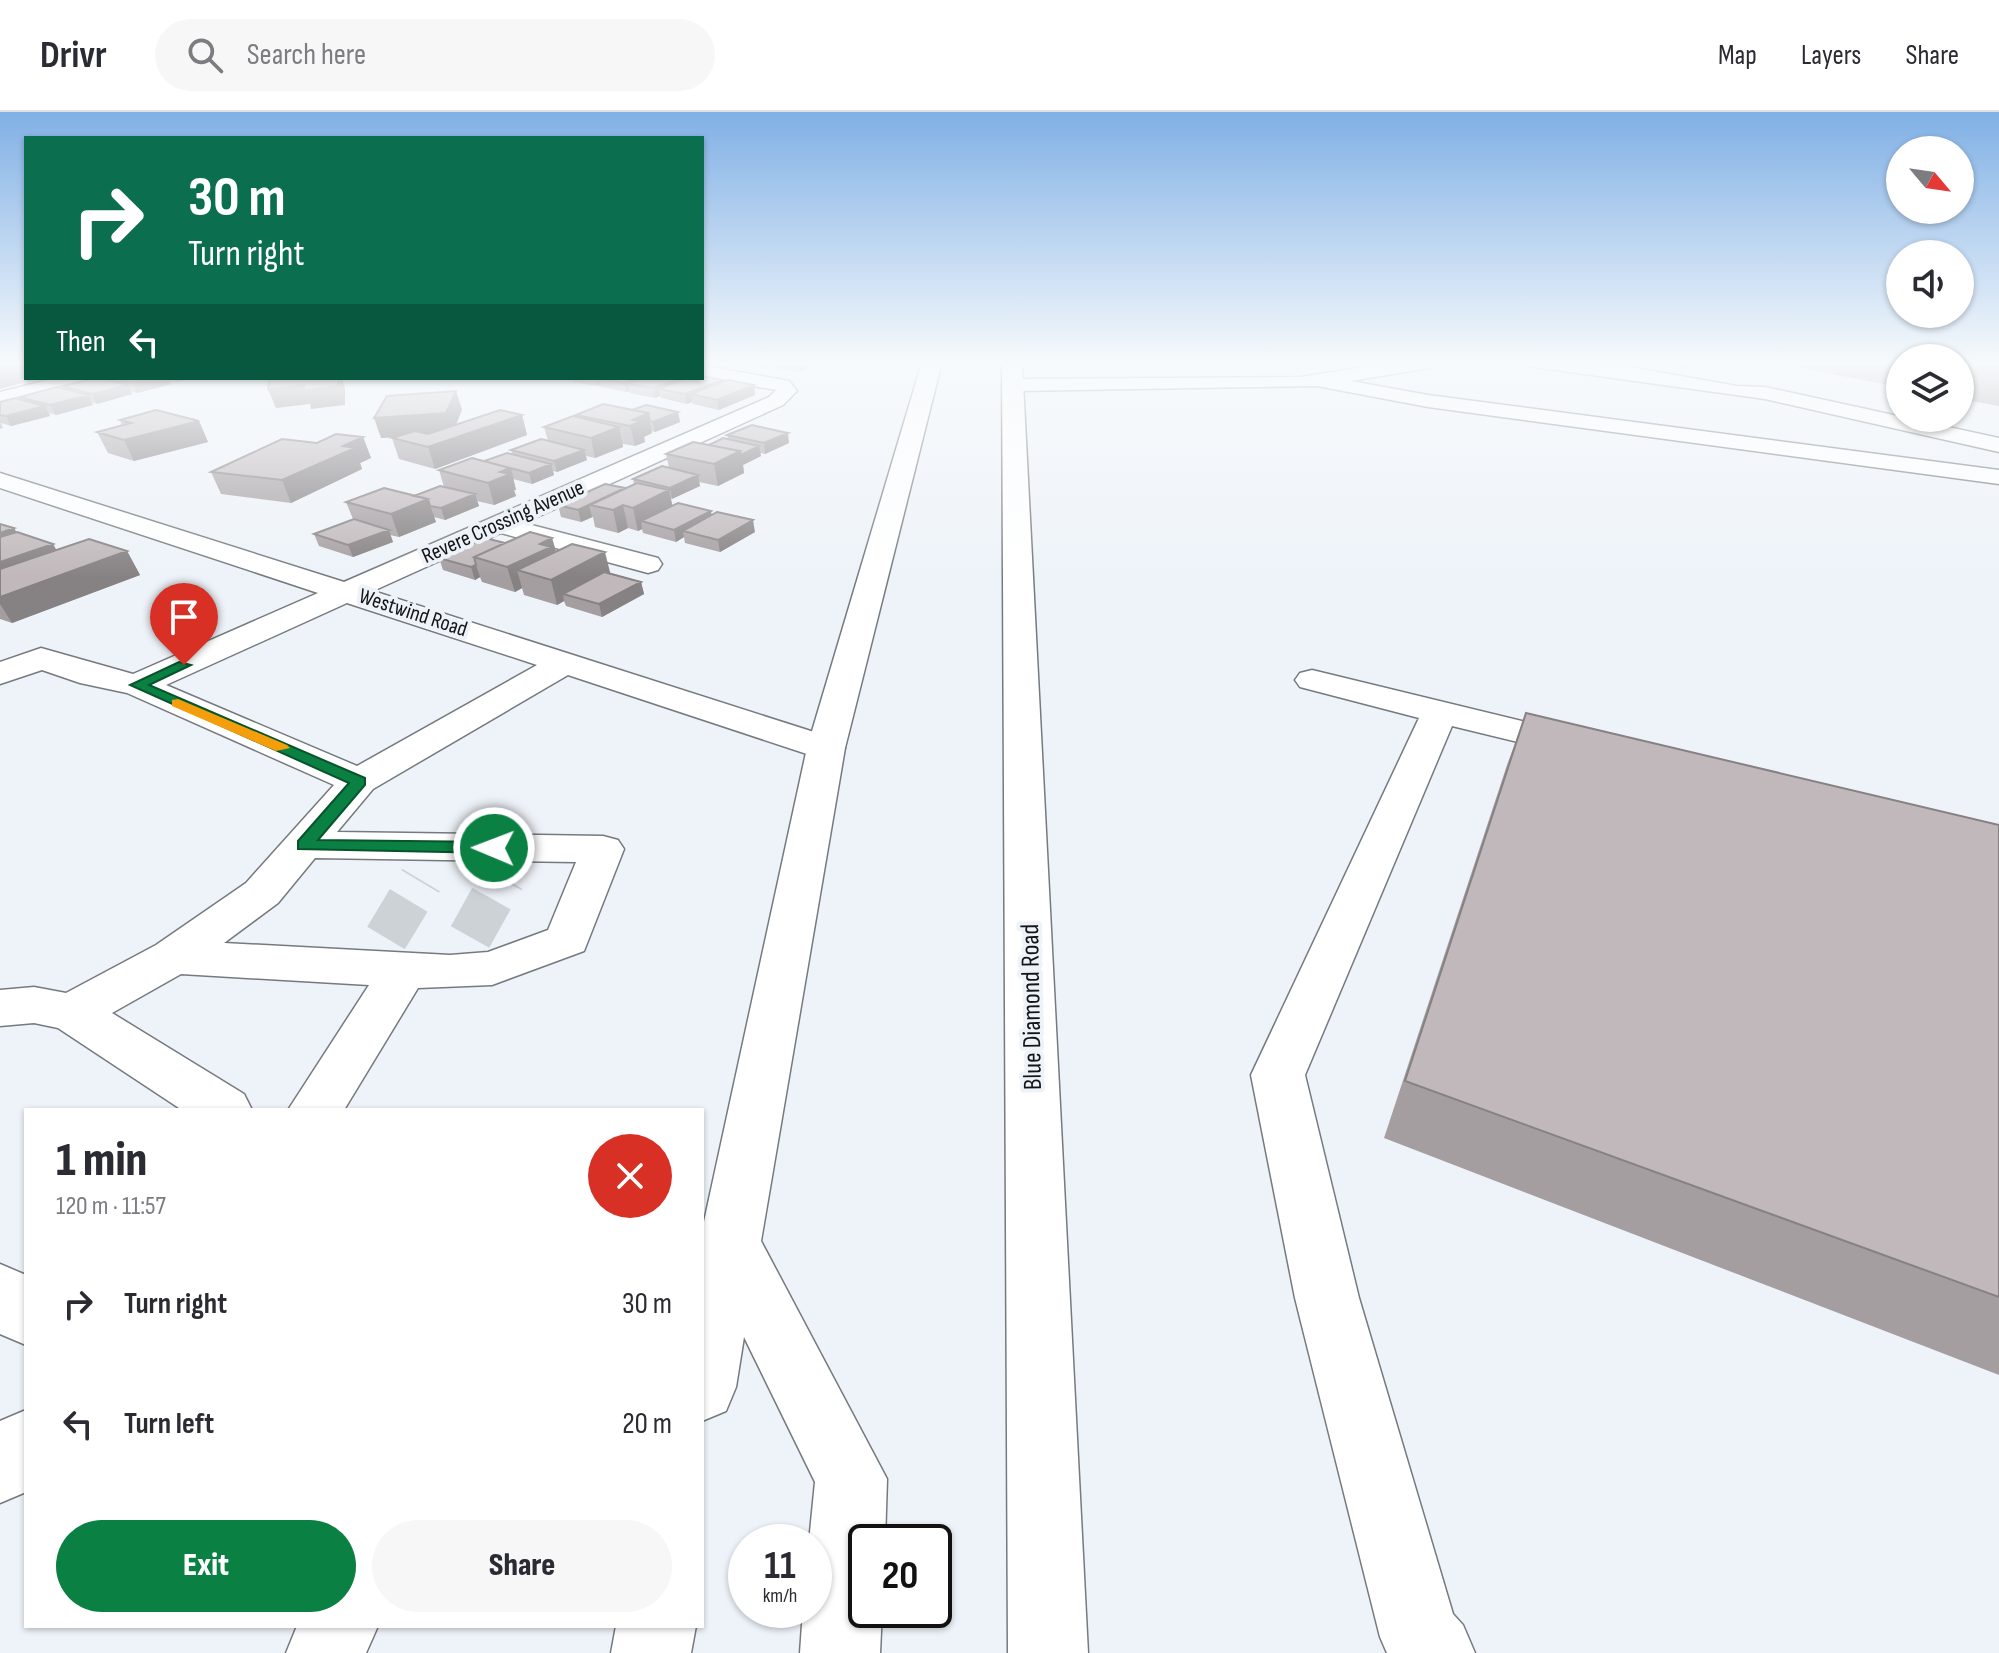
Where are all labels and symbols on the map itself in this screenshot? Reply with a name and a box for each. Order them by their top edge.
north arrow [1886,136,1974,224]
street label: Revere Crossing Avenue [418,474,588,570]
pin [150,583,218,665]
street label: Westwind Road [355,583,471,643]
position arrow [452,806,536,890]
street label: Blue Diamond Road [1015,924,1049,1090]
speed limit sign: 20 [848,1524,952,1628]

